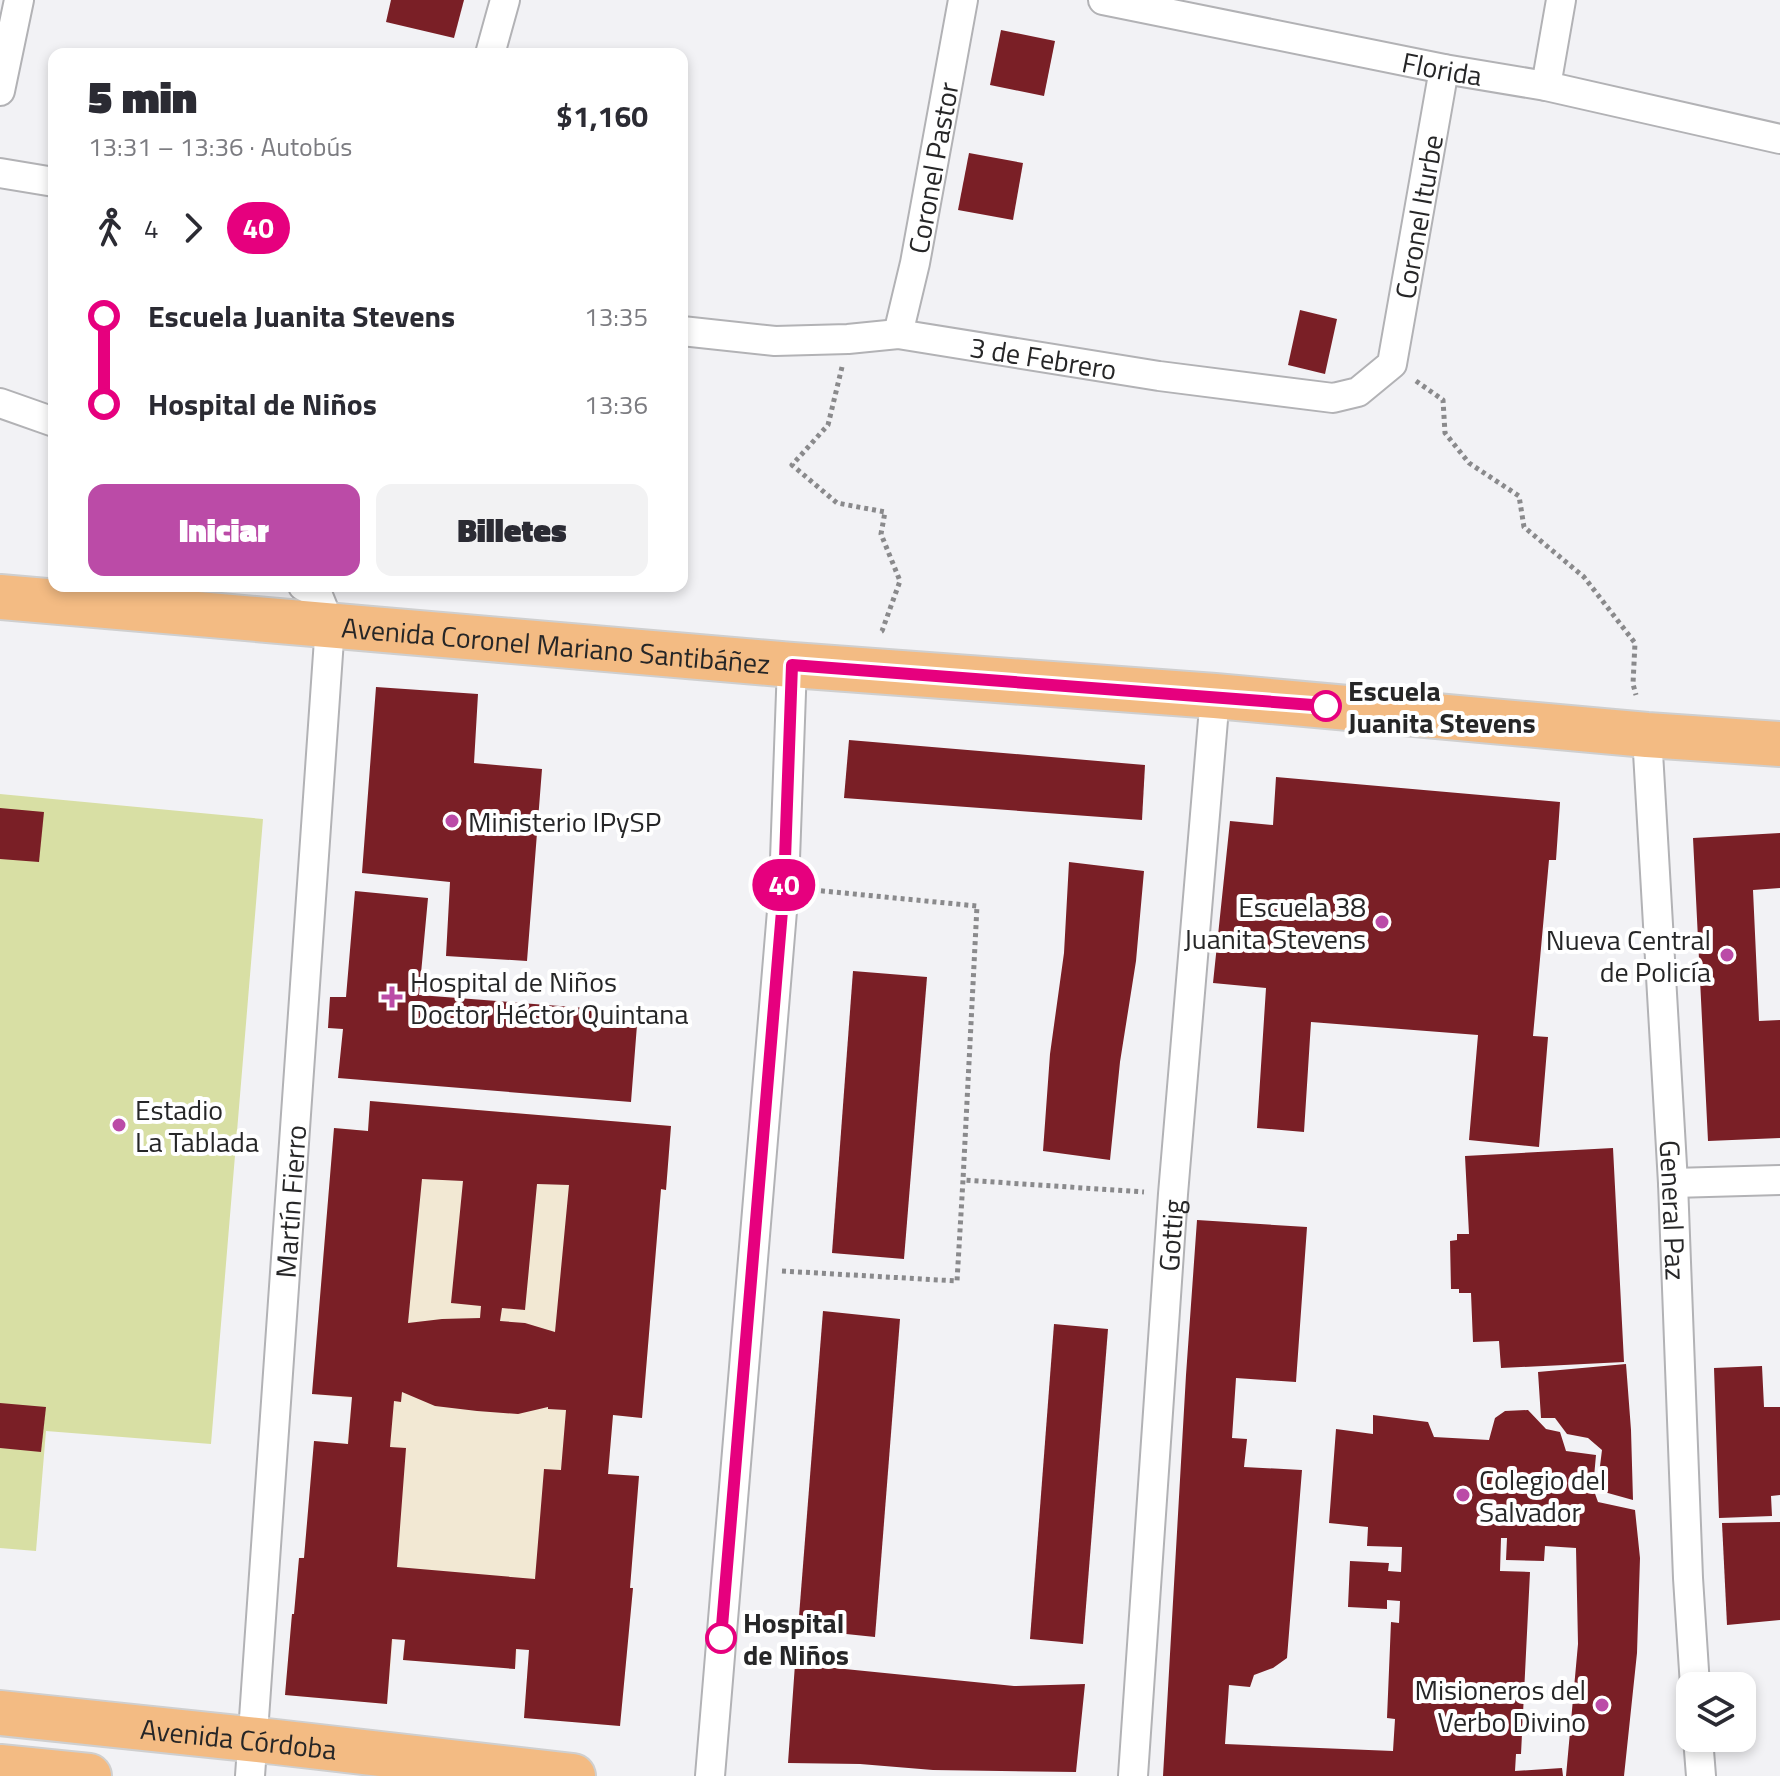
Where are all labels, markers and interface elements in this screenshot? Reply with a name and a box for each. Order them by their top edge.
street label: Florida [1398,40,1485,97]
text: 5 min [88,63,197,130]
street label: Coronel Pastor [896,78,969,257]
text: $1,160 [556,93,648,139]
text: 13:31 – 13:36 · Autobús [88,127,352,166]
street label: Coronel Iturbe [1382,131,1454,302]
icon: walk [88,206,132,250]
icon: forward [171,206,215,250]
text: 40 [243,206,274,249]
text: 4 [144,209,159,248]
text: Escuela Juanita Stevens [148,293,455,339]
text: 13:35 [584,297,648,336]
street label: 3 de Febrero [967,324,1120,390]
text: Hospital de Niños [148,381,377,427]
text: 13:36 [584,385,648,424]
button: Iniciar [88,484,360,576]
button: Billetes [376,484,648,576]
street label: Avenida Coronel Mariano Santibáñez [340,605,772,685]
place label: Escuela Juanita Stevens [1348,669,1536,744]
marker: Escuela Juanita Stevens [1311,691,1341,721]
place label: Ministerio IPySP [468,800,661,843]
marker: Ministerio IPySP [443,812,461,830]
line badge: 40 [748,859,820,911]
text: 40 [768,863,800,906]
place label: Escuela 38 Juanita Stevens [1184,885,1366,960]
marker: Escuela 38 Juanita Stevens [1373,913,1391,931]
place label: Nueva Central de Policía [1546,918,1711,993]
marker: Nueva Central de Policía [1718,946,1736,964]
place label: Hospital de Niños Doctor Héctor Quintana [410,960,688,1035]
marker: Hospital de Niños Doctor Héctor Quintana [381,986,403,1008]
place label: Estadio La Tablada [135,1088,259,1163]
marker: Estadio La Tablada [110,1116,128,1134]
street label: Martín Fierro [263,1123,317,1279]
street label: General Paz [1649,1139,1698,1281]
street label: Gottig [1146,1198,1194,1273]
place label: Colegio del Salvador [1479,1458,1606,1533]
marker: Colegio del Salvador [1454,1486,1472,1504]
place label: Hospital de Niños [743,1601,849,1676]
marker: Hospital de Niños [706,1623,736,1653]
place label: Misioneros del Verbo Divino [1414,1668,1586,1743]
map controls [1676,1672,1756,1752]
button: layers [1676,1672,1756,1752]
marker: Misioneros del Verbo Divino [1593,1696,1611,1714]
street label: Avenida Córdoba [138,1706,339,1770]

